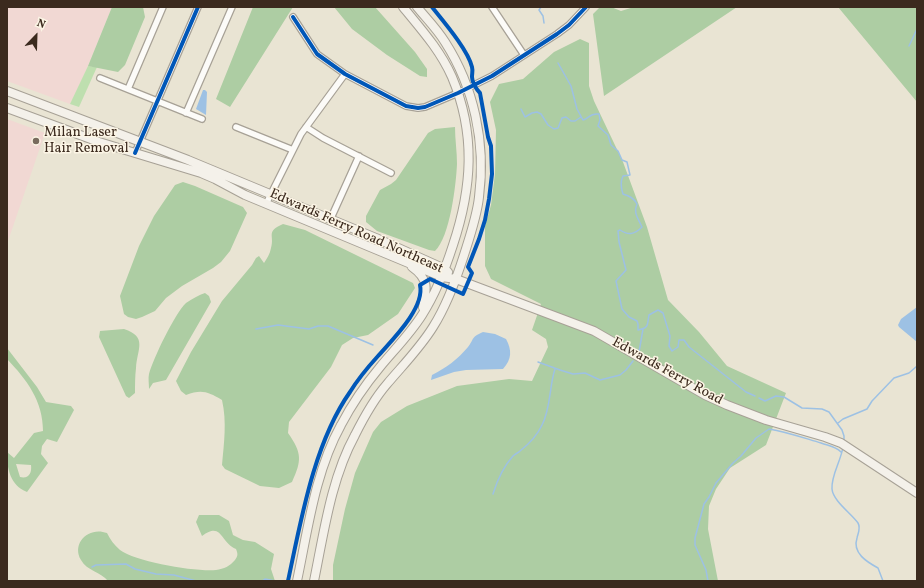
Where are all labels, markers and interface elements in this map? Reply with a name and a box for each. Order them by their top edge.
north arrow [16,16,56,56]
text: N [34,16,47,33]
place label: Milan Laser Hair Removal [44,125,129,158]
marker: Milan Laser Hair Removal [31,136,41,146]
street label: Edwards Ferry Road Northeast [267,186,445,278]
street label: Edwards Ferry Road [609,335,725,409]

